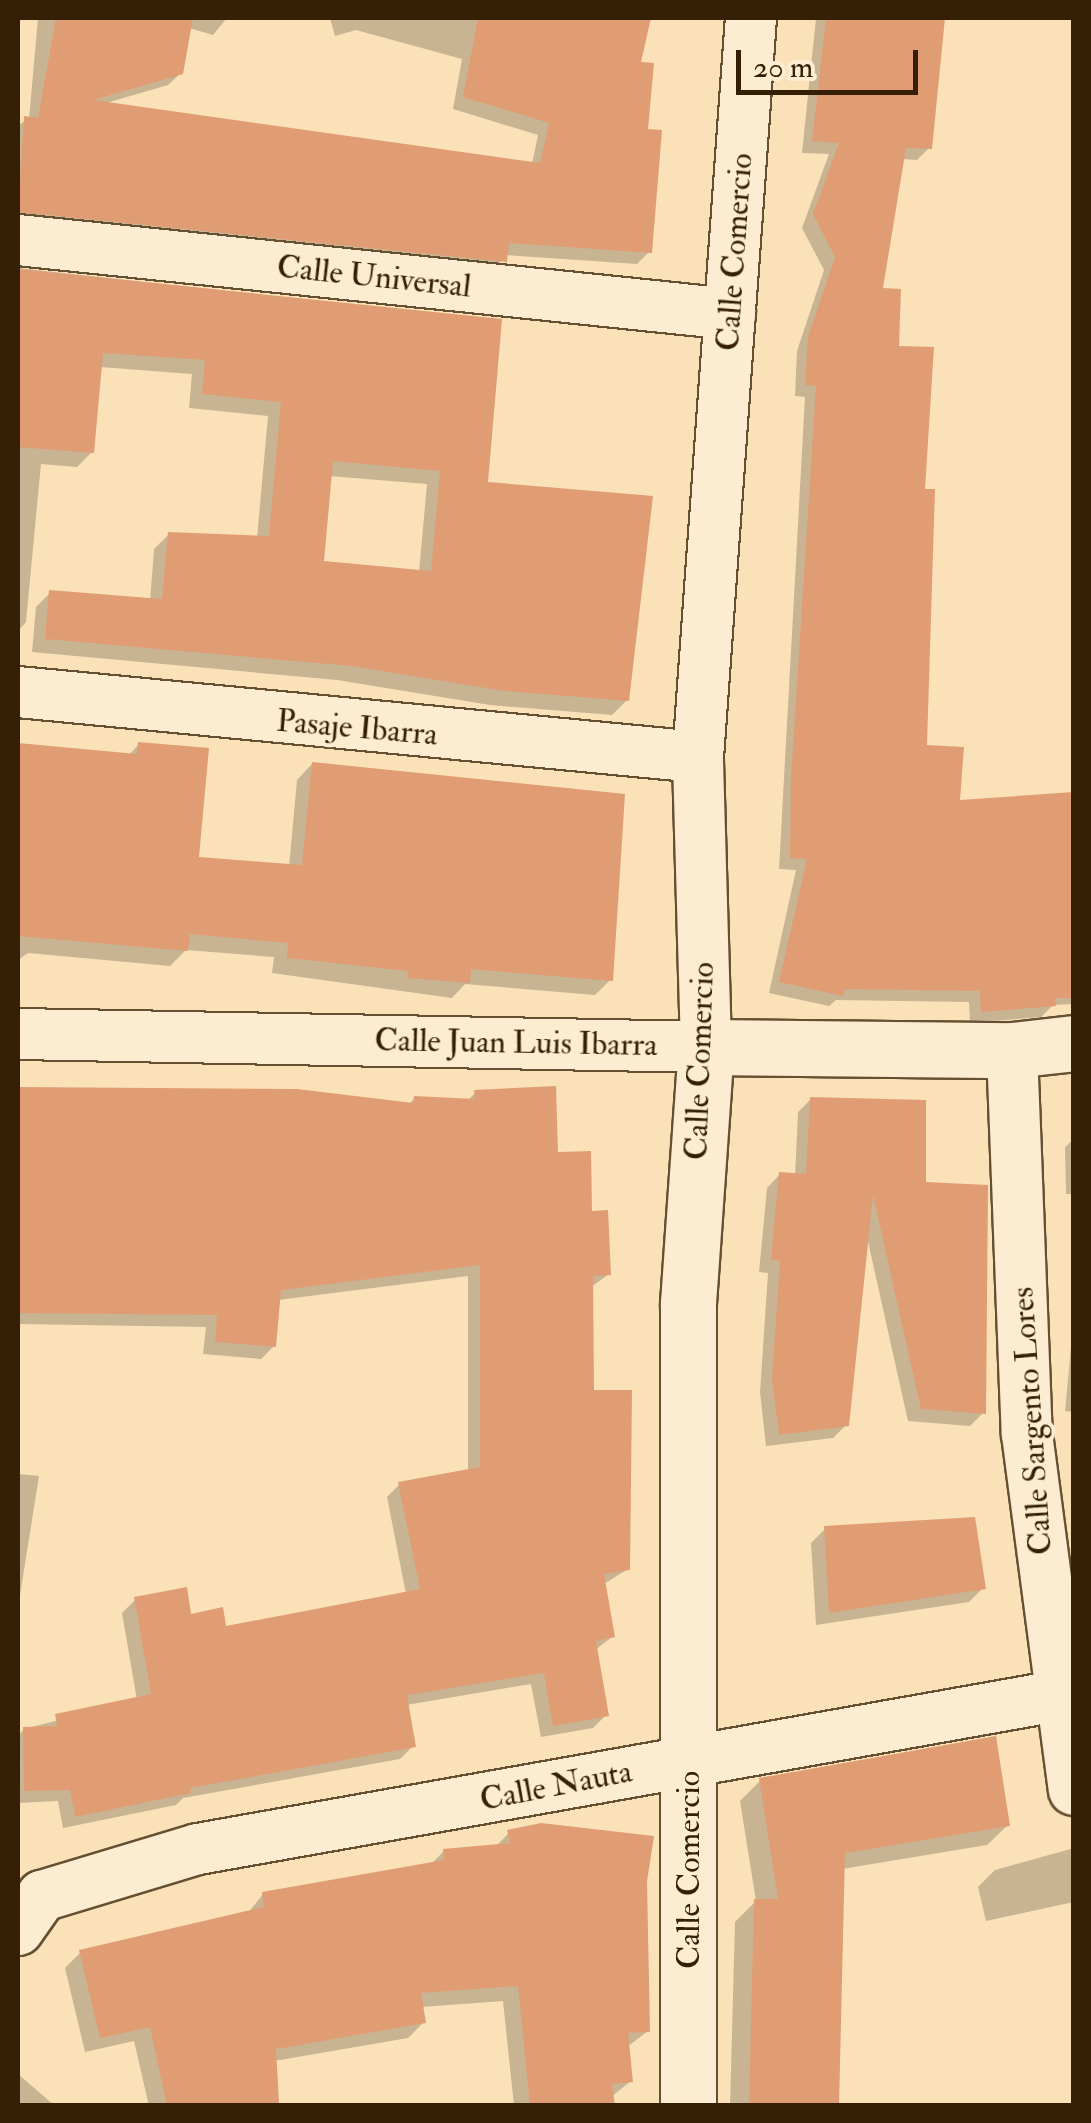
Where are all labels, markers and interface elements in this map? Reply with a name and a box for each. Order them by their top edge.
scale bar [741,30,924,92]
text: 20 m [753,49,813,86]
street label: Calle Comercio [709,152,761,352]
street label: Calle Universal [275,248,473,306]
street label: Pasaje Ibarra [275,702,439,754]
street label: Calle Comercio [677,961,723,1161]
street label: Calle Juan Luis Ibarra [374,1021,658,1065]
street label: Calle Sargento Lores [1003,1286,1061,1556]
street label: Calle Nauta [477,1752,635,1820]
street label: Calle Comercio [670,1771,708,1969]

